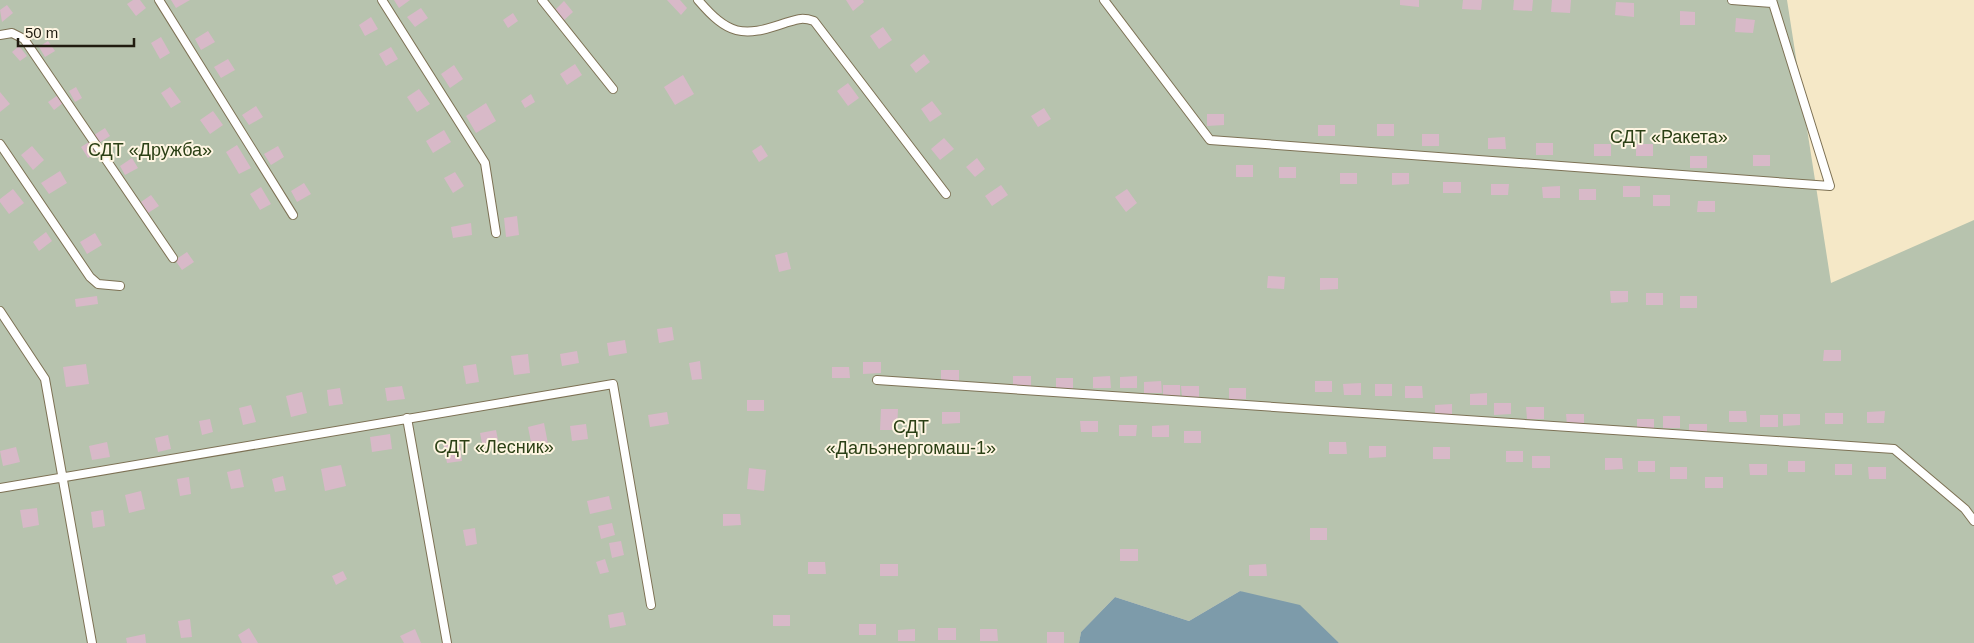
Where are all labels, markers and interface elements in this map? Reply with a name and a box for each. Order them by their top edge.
scale bar [18,15,134,47]
text: 50 m [25,24,58,41]
park label: СДТ «Ракета» [1610,127,1728,147]
park label: СДТ «Дружба» [88,140,212,160]
park label: СДТ «Дальэнергомаш-1» [826,417,996,458]
park label: СДТ «Лесник» [434,437,554,457]

